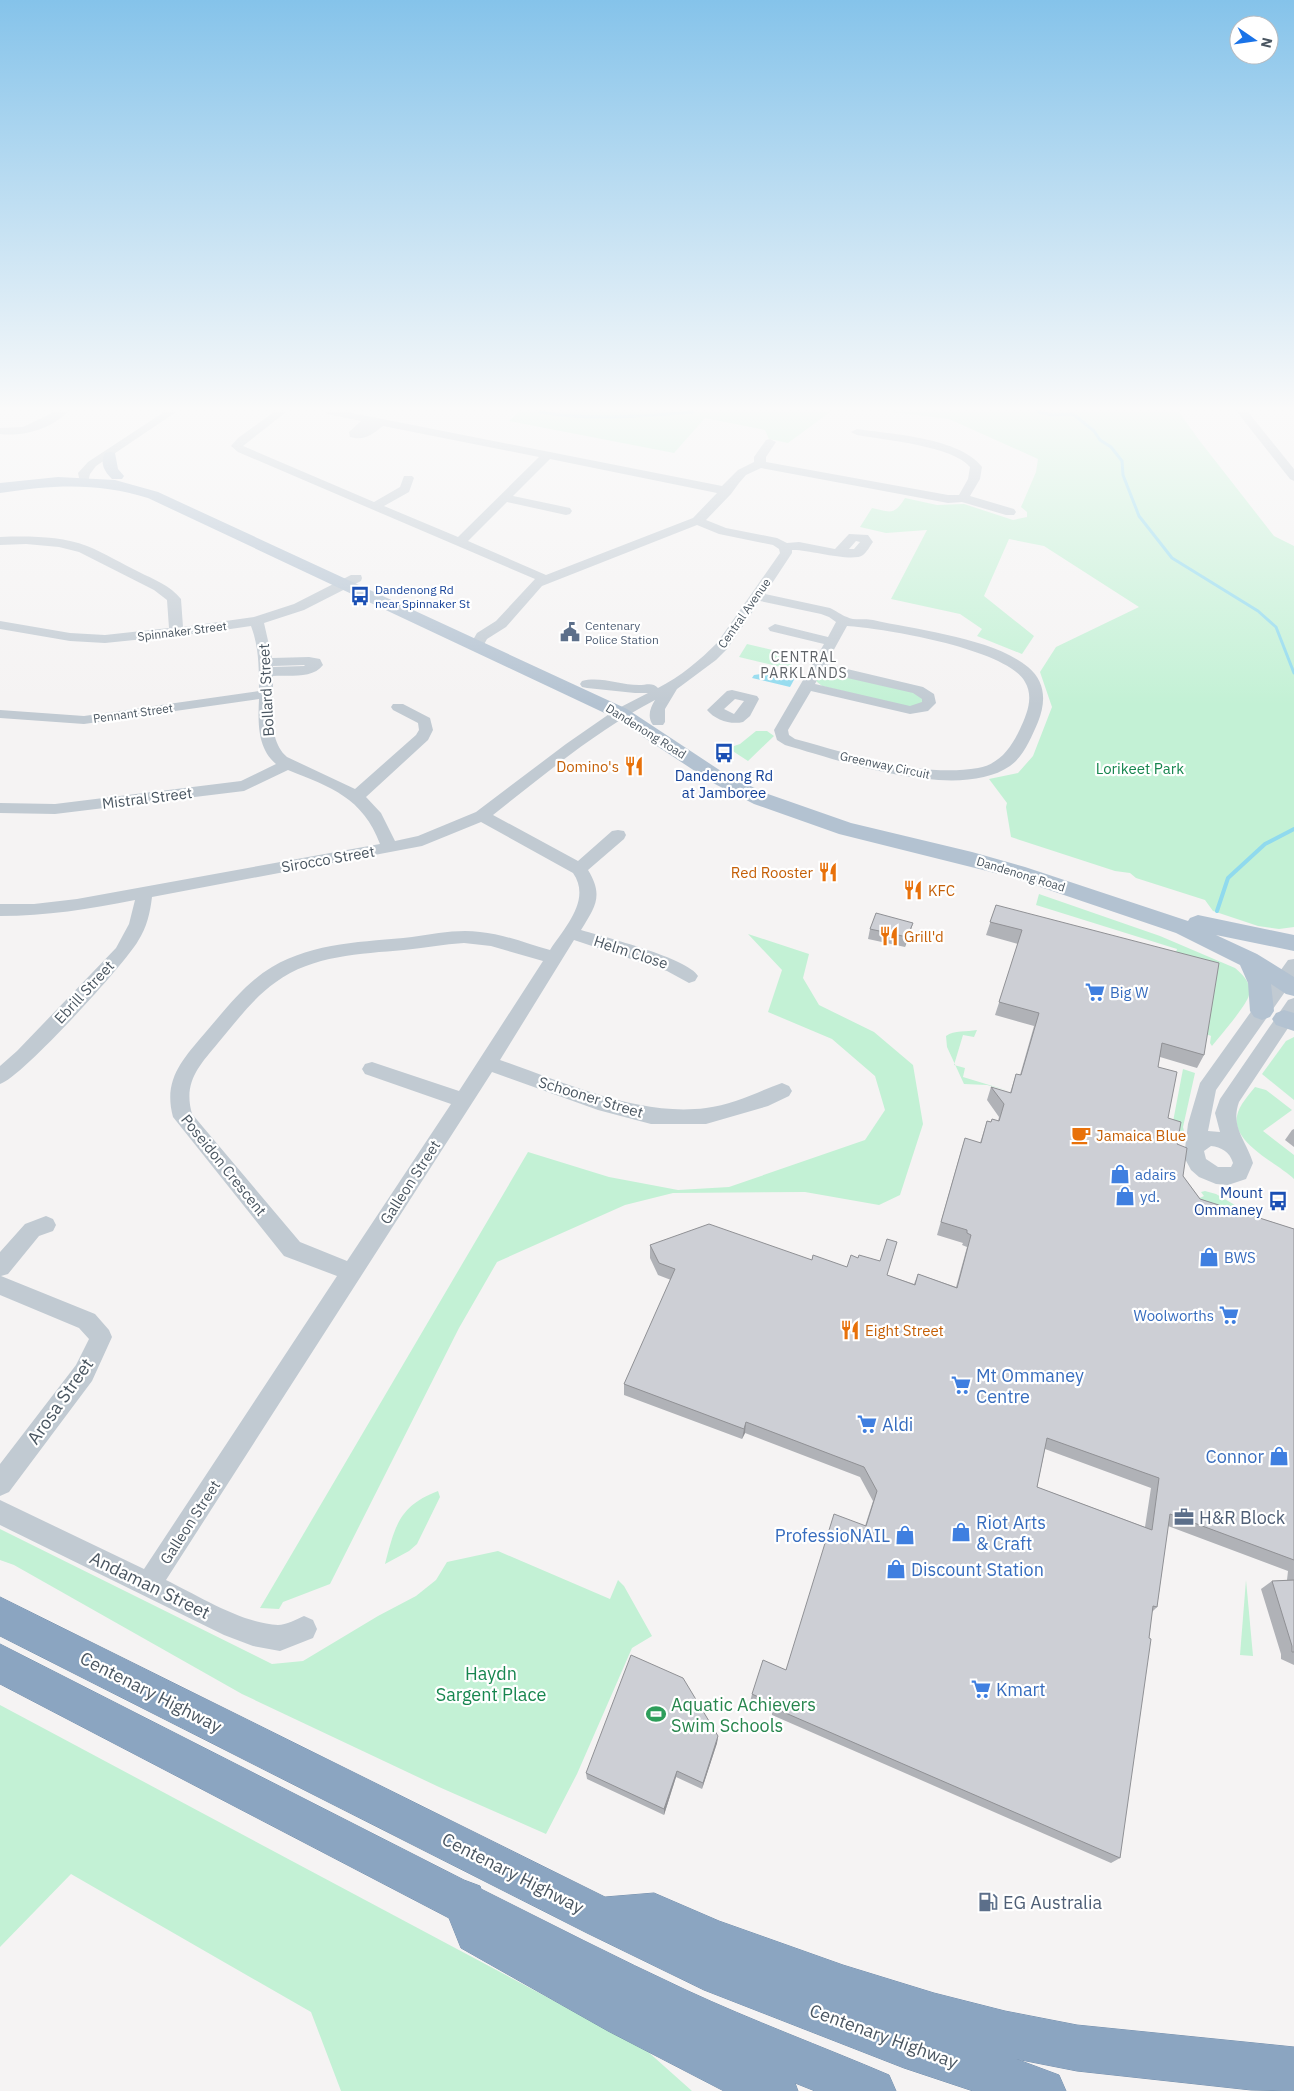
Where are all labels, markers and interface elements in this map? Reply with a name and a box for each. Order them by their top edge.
north arrow [1229,15,1279,65]
text: N [1257,36,1277,50]
street label: Central Avenue [714,575,774,651]
place label: Dandenong Rd near Spinnaker St [375,582,470,611]
bus stop icon: Dandenong Rd near Spinnaker St [349,585,371,607]
street label: Spinnaker Street [136,618,228,644]
place label: Centenary Police Station [585,618,659,647]
public building icon: Centenary Police Station [559,621,581,643]
street label: Bollard Street [254,643,278,737]
district label: CENTRAL PARKLANDS [760,648,848,682]
street label: Pennant Street [92,700,174,726]
street label: Dandenong Road [603,700,689,762]
bus stop icon: Dandenong Rd at Jamboree [713,742,735,764]
street label: Greenway Circuit [839,748,931,782]
restaurant icon: Domino's [623,755,645,777]
place label: Domino's [556,757,619,776]
park label: Lorikeet Park [1096,759,1184,778]
place label: Dandenong Rd at Jamboree [675,766,773,802]
street label: Mistral Street [101,783,193,813]
street label: Sirocco Street [280,841,376,877]
street label: Dandenong Road [975,853,1067,895]
restaurant icon: Red Rooster [817,861,839,883]
place label: Red Rooster [731,863,813,882]
restaurant icon: KFC [902,879,924,901]
place label: KFC [928,881,955,900]
restaurant icon: Grill'd [878,925,900,947]
place label: Grill'd [904,927,944,946]
street label: Helm Close [592,931,670,973]
street label: Ebrill Street [50,956,118,1028]
supermarket icon: Big W [1084,981,1106,1003]
place label: Big W [1110,983,1149,1002]
street label: Schooner Street [536,1072,646,1122]
street label: Poseidon Crescent [177,1110,271,1220]
cafe icon: Jamaica Blue [1070,1124,1092,1146]
place label: Jamaica Blue [1096,1126,1186,1145]
street label: Galleon Street [376,1136,444,1228]
shop icon: adairs [1109,1163,1131,1185]
place label: adairs [1135,1165,1176,1184]
place label: Mount Ommaney [1194,1183,1264,1219]
shop icon: yd. [1114,1185,1136,1207]
place label: yd. [1140,1187,1160,1206]
bus stop icon: Mount Ommaney [1267,1190,1289,1212]
shop icon: BWS [1198,1246,1220,1268]
place label: BWS [1224,1248,1256,1267]
supermarket icon: Woolworths [1218,1304,1240,1326]
place label: Woolworths [1134,1306,1214,1325]
restaurant icon: Eight Street [839,1319,861,1341]
place label: Eight Street [865,1321,944,1340]
street label: Arosa Street [22,1353,98,1449]
place label: Mt Ommaney Centre [976,1364,1084,1408]
supermarket icon: Mt Ommaney Centre [950,1374,972,1396]
supermarket icon: Aldi [856,1413,878,1435]
place label: Aldi [882,1413,913,1436]
place label: Connor [1206,1445,1264,1468]
shop icon: Connor [1268,1445,1290,1467]
street label: Galleon Street [156,1476,224,1568]
office icon: H&R Block [1173,1506,1195,1528]
place label: H&R Block [1199,1506,1286,1529]
place label: Riot Arts & Craft [976,1511,1046,1555]
shop icon: Riot Arts & Craft [950,1521,972,1543]
place label: ProfessioNAIL [775,1524,890,1547]
shop icon: ProfessioNAIL [894,1524,916,1546]
street label: Andaman Street [86,1546,214,1624]
shop icon: Discount Station [885,1558,907,1580]
place label: Discount Station [911,1558,1044,1581]
street label: Centenary Highway [76,1646,226,1738]
park label: Haydn Sargent Place [436,1662,546,1706]
supermarket icon: Kmart [970,1678,992,1700]
place label: Kmart [996,1678,1046,1701]
place label: Aquatic Achievers Swim Schools [671,1693,816,1737]
sports icon: Aquatic Achievers Swim Schools [645,1703,667,1725]
street label: Centenary Highway [438,1827,588,1919]
fuel station icon: EG Australia [977,1891,999,1913]
place label: EG Australia [1003,1891,1103,1914]
street label: Centenary Highway [807,1998,961,2074]

